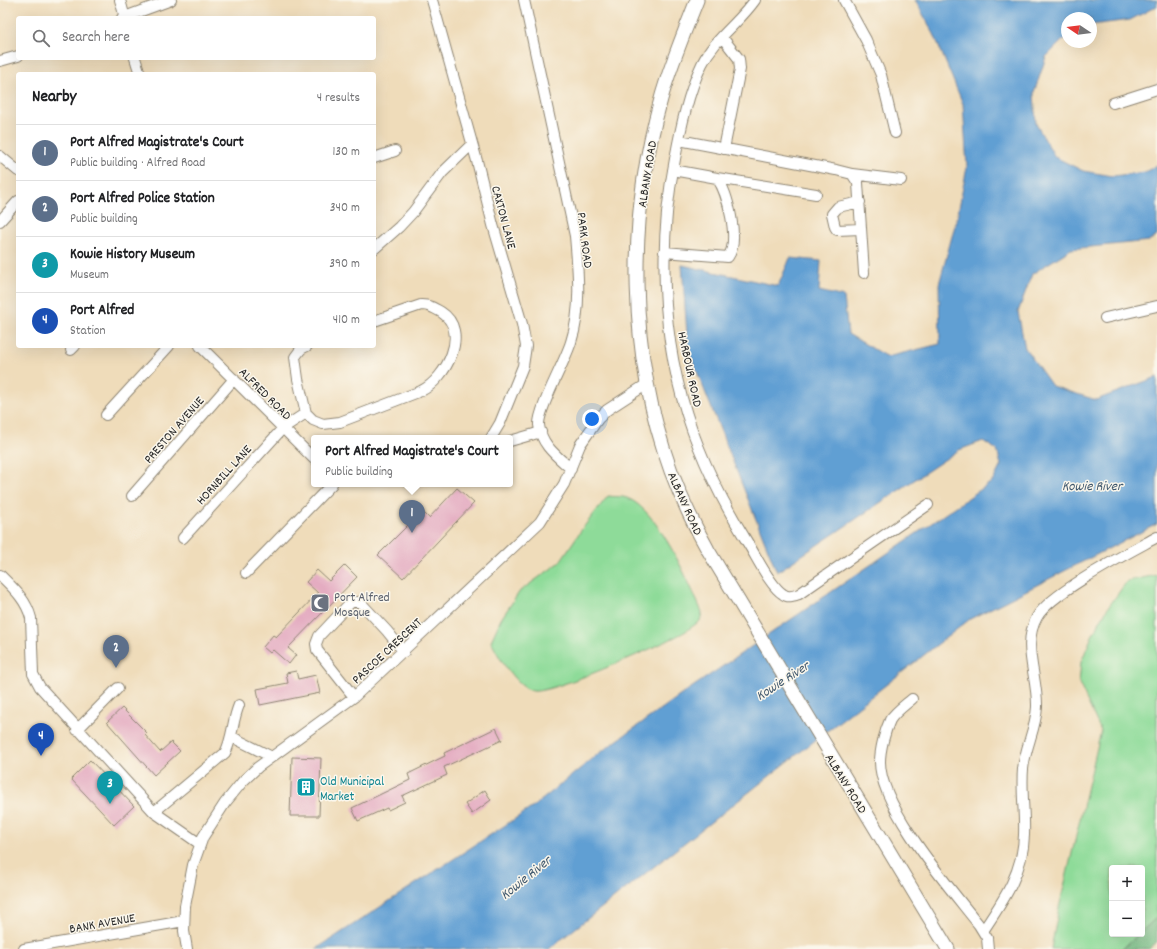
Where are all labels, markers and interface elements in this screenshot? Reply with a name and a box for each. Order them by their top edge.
north arrow [1061,12,1097,48]
search box [16,16,376,60]
icon: search [30,27,52,49]
text: Search here [62,27,130,49]
text: Nearby [32,86,76,110]
text: 4 results [317,89,360,108]
text: Port Alfred Magistrate's Court [70,132,244,154]
street label: ALBANY ROAD [634,139,663,209]
text: 1 [44,143,46,162]
text: 130 m [332,143,360,162]
text: Public building · Alfred Road [70,154,205,173]
street label: CAXTON LANE [485,184,520,252]
text: Port Alfred Police Station [70,188,215,210]
text: 2 [42,199,48,218]
text: 340 m [330,199,360,218]
text: Public building [70,210,138,229]
street label: PARK ROAD [571,211,596,269]
text: Kowie History Museum [70,244,195,266]
text: 3 [42,255,48,274]
text: 390 m [329,255,360,274]
text: Museum [70,266,109,285]
text: Port Alfred [70,300,134,322]
text: 4 [42,311,48,330]
text: 410 m [333,311,360,330]
text: Station [70,322,106,341]
street label: HARBOUR ROAD [671,330,706,409]
street label: ALFRED ROAD [234,364,295,426]
street label: PRESTON AVENUE [140,393,210,468]
your location [582,409,602,429]
popup [311,435,513,487]
street label: HORNBILL LANE [193,441,257,510]
text: Port Alfred Magistrate's Court [325,441,499,463]
text: Public building [325,463,393,482]
street label: ALBANY ROAD [661,469,706,539]
water label: Kowie River [1062,477,1124,497]
pin: 1 [399,500,425,533]
place label: Port Alfred Mosque [334,589,390,623]
mosque icon: Port Alfred Mosque [309,592,331,614]
street label: PASCOE CRESCENT [348,614,427,689]
pin: 2 [103,635,129,668]
water label: Kowie River [752,656,815,706]
pin: 4 [28,723,54,756]
street label: ALBANY ROAD [819,751,871,818]
pin: 3 [97,771,123,804]
place label: Old Municipal Market [320,773,384,807]
building icon: Old Municipal Market [295,776,317,798]
water label: Kowie River [497,851,557,905]
map controls [1109,865,1145,937]
button: + [1109,865,1145,901]
button: − [1109,901,1145,937]
street label: BANK AVENUE [68,909,137,940]

